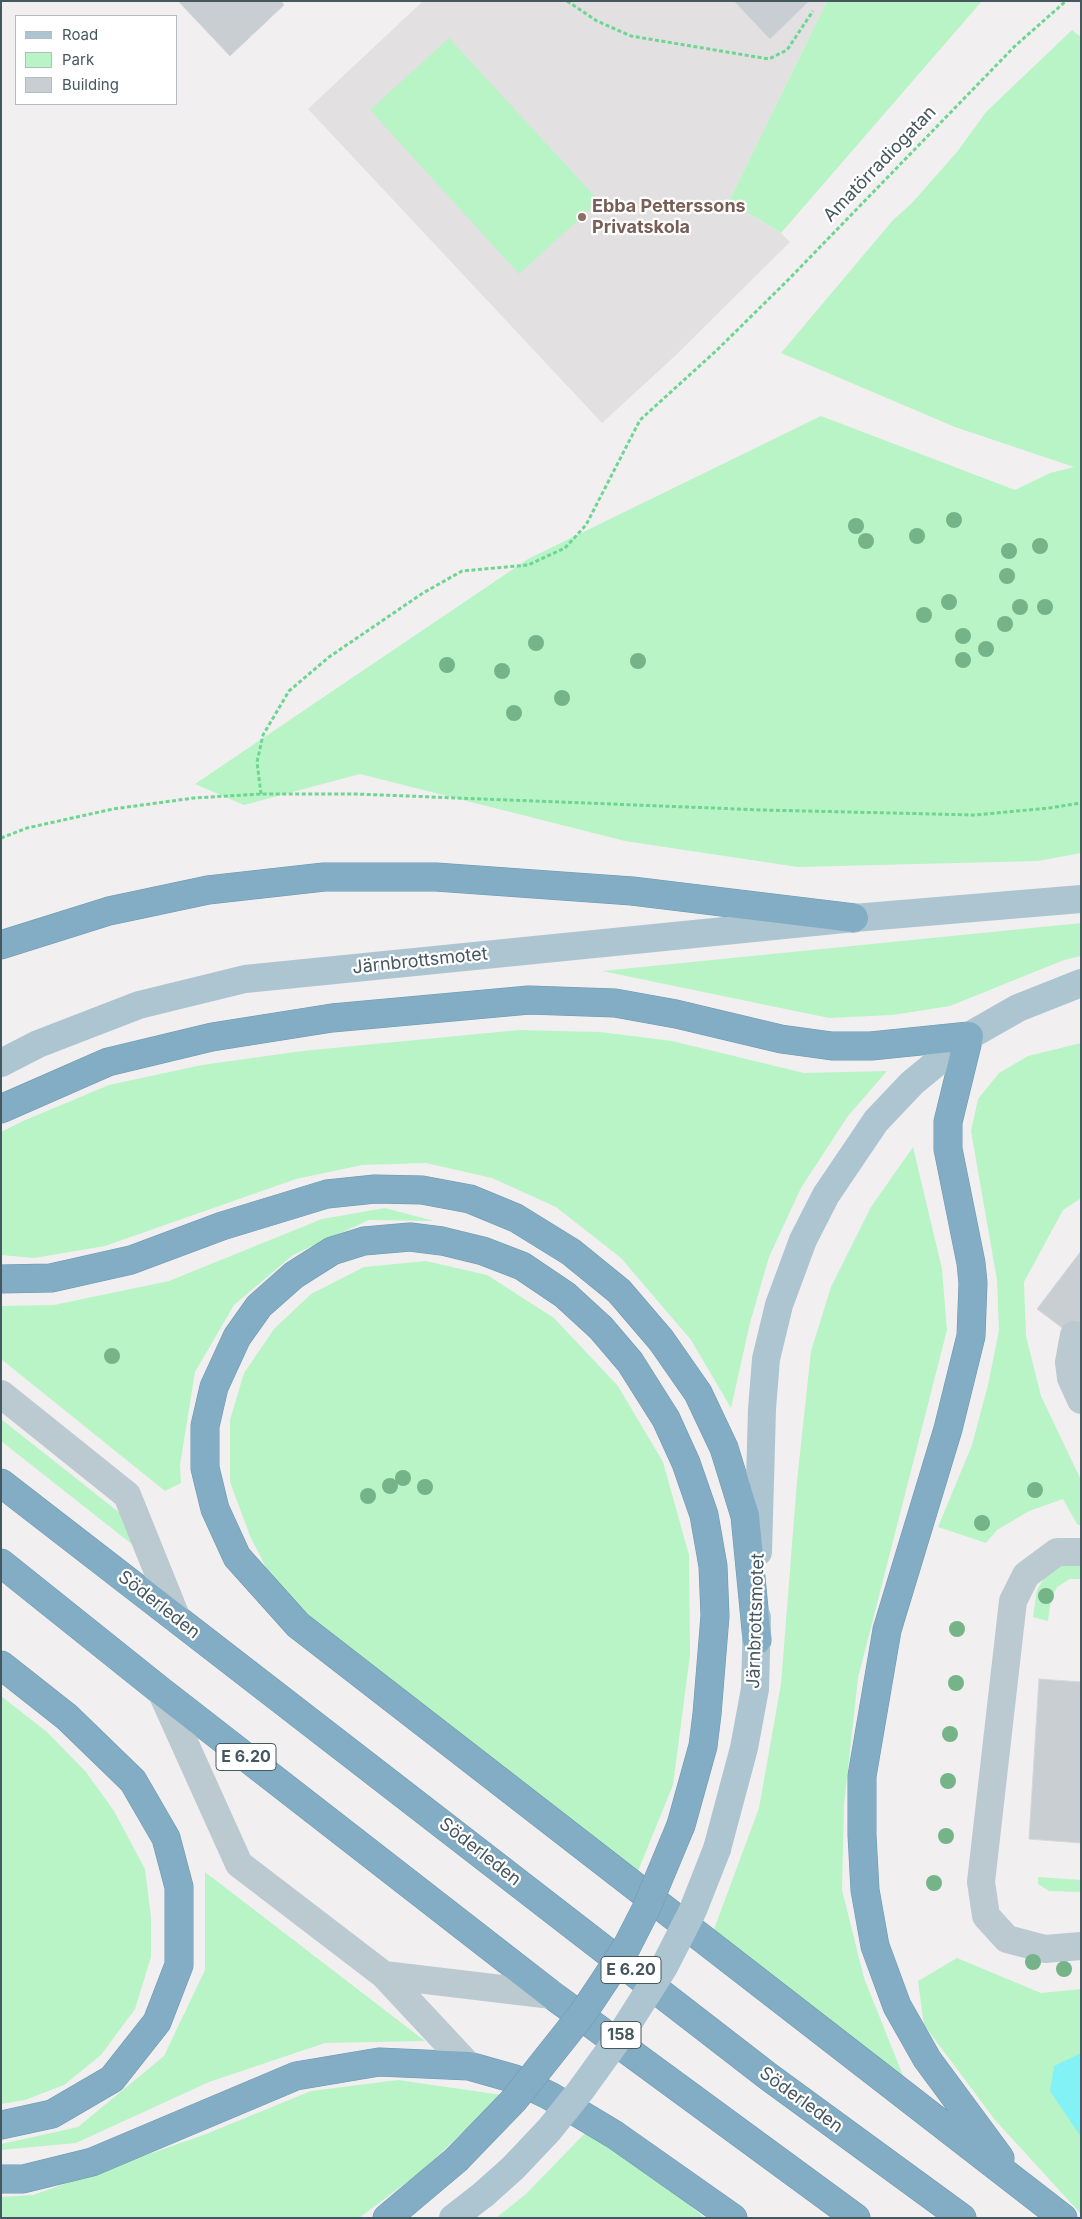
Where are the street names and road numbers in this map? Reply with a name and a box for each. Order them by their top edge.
street label: Amatörradiogatan [819,102,941,226]
street label: Järnbrottsmotet [351,943,489,979]
street label: Järnbrottsmotet [743,1553,769,1689]
street label: Söderleden [114,1566,204,1644]
road number: E 6.20 [216,1744,276,1770]
street label: Söderleden [435,1813,525,1891]
road number: E 6.20 [601,1956,661,1984]
road number: 158 [601,2022,641,2048]
street label: Söderleden [755,2062,847,2138]

